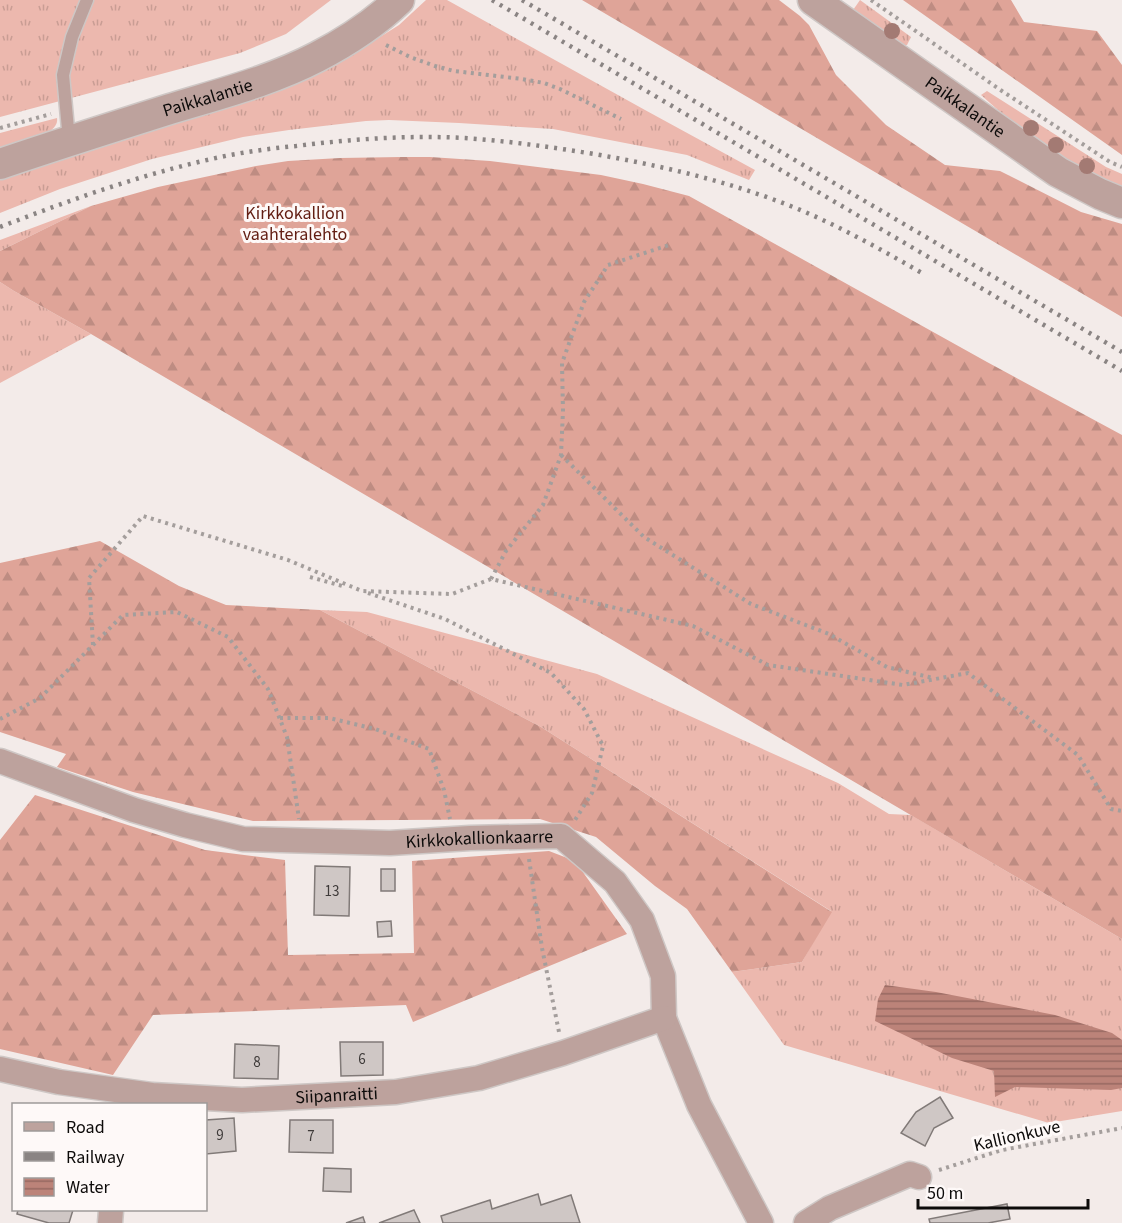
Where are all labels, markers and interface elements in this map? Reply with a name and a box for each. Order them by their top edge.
street label: Paikkalantie [920,70,1010,144]
street label: Paikkalantie [160,72,256,123]
park label: Kirkkokallion vaahteralehto [243,201,347,247]
street label: Kirkkokallionkaarre [405,824,553,855]
house number: 13 [325,881,339,902]
house number: 6 [358,1049,366,1070]
house number: 8 [253,1052,261,1073]
street label: Siipanraitti [294,1080,378,1110]
legend [12,1103,207,1211]
street label: Kallionkuve [971,1114,1063,1158]
text: Road [66,1115,105,1140]
house number: 9 [216,1125,224,1146]
house number: 7 [307,1126,315,1147]
text: Railway [66,1145,125,1170]
scale bar [918,1172,1088,1210]
text: Water [66,1175,110,1200]
text: 50 m [927,1181,963,1206]

